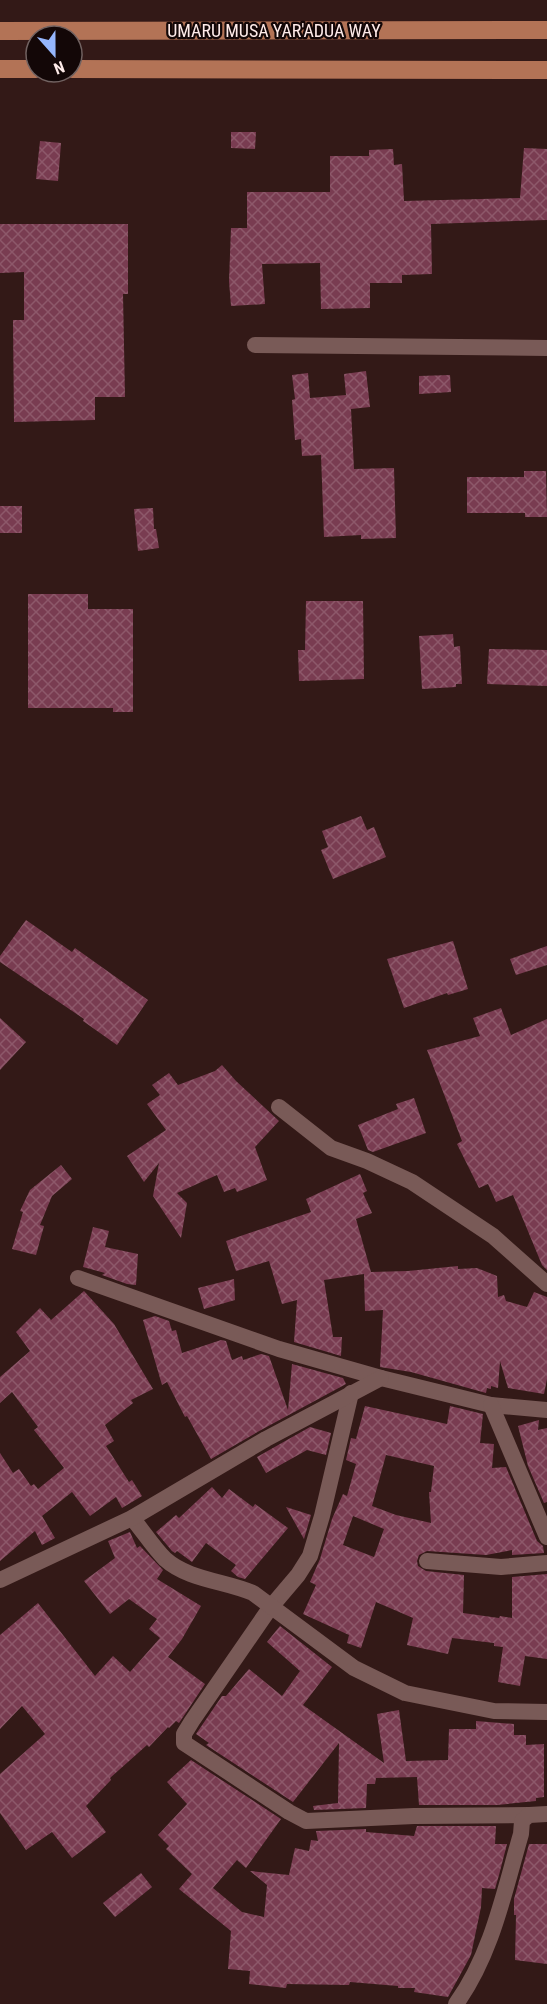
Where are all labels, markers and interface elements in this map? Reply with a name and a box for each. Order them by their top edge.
street label: UMARU MUSA YAR'ADUA WAY [167,20,381,41]
north arrow [24,24,84,84]
text: N [51,57,67,78]

